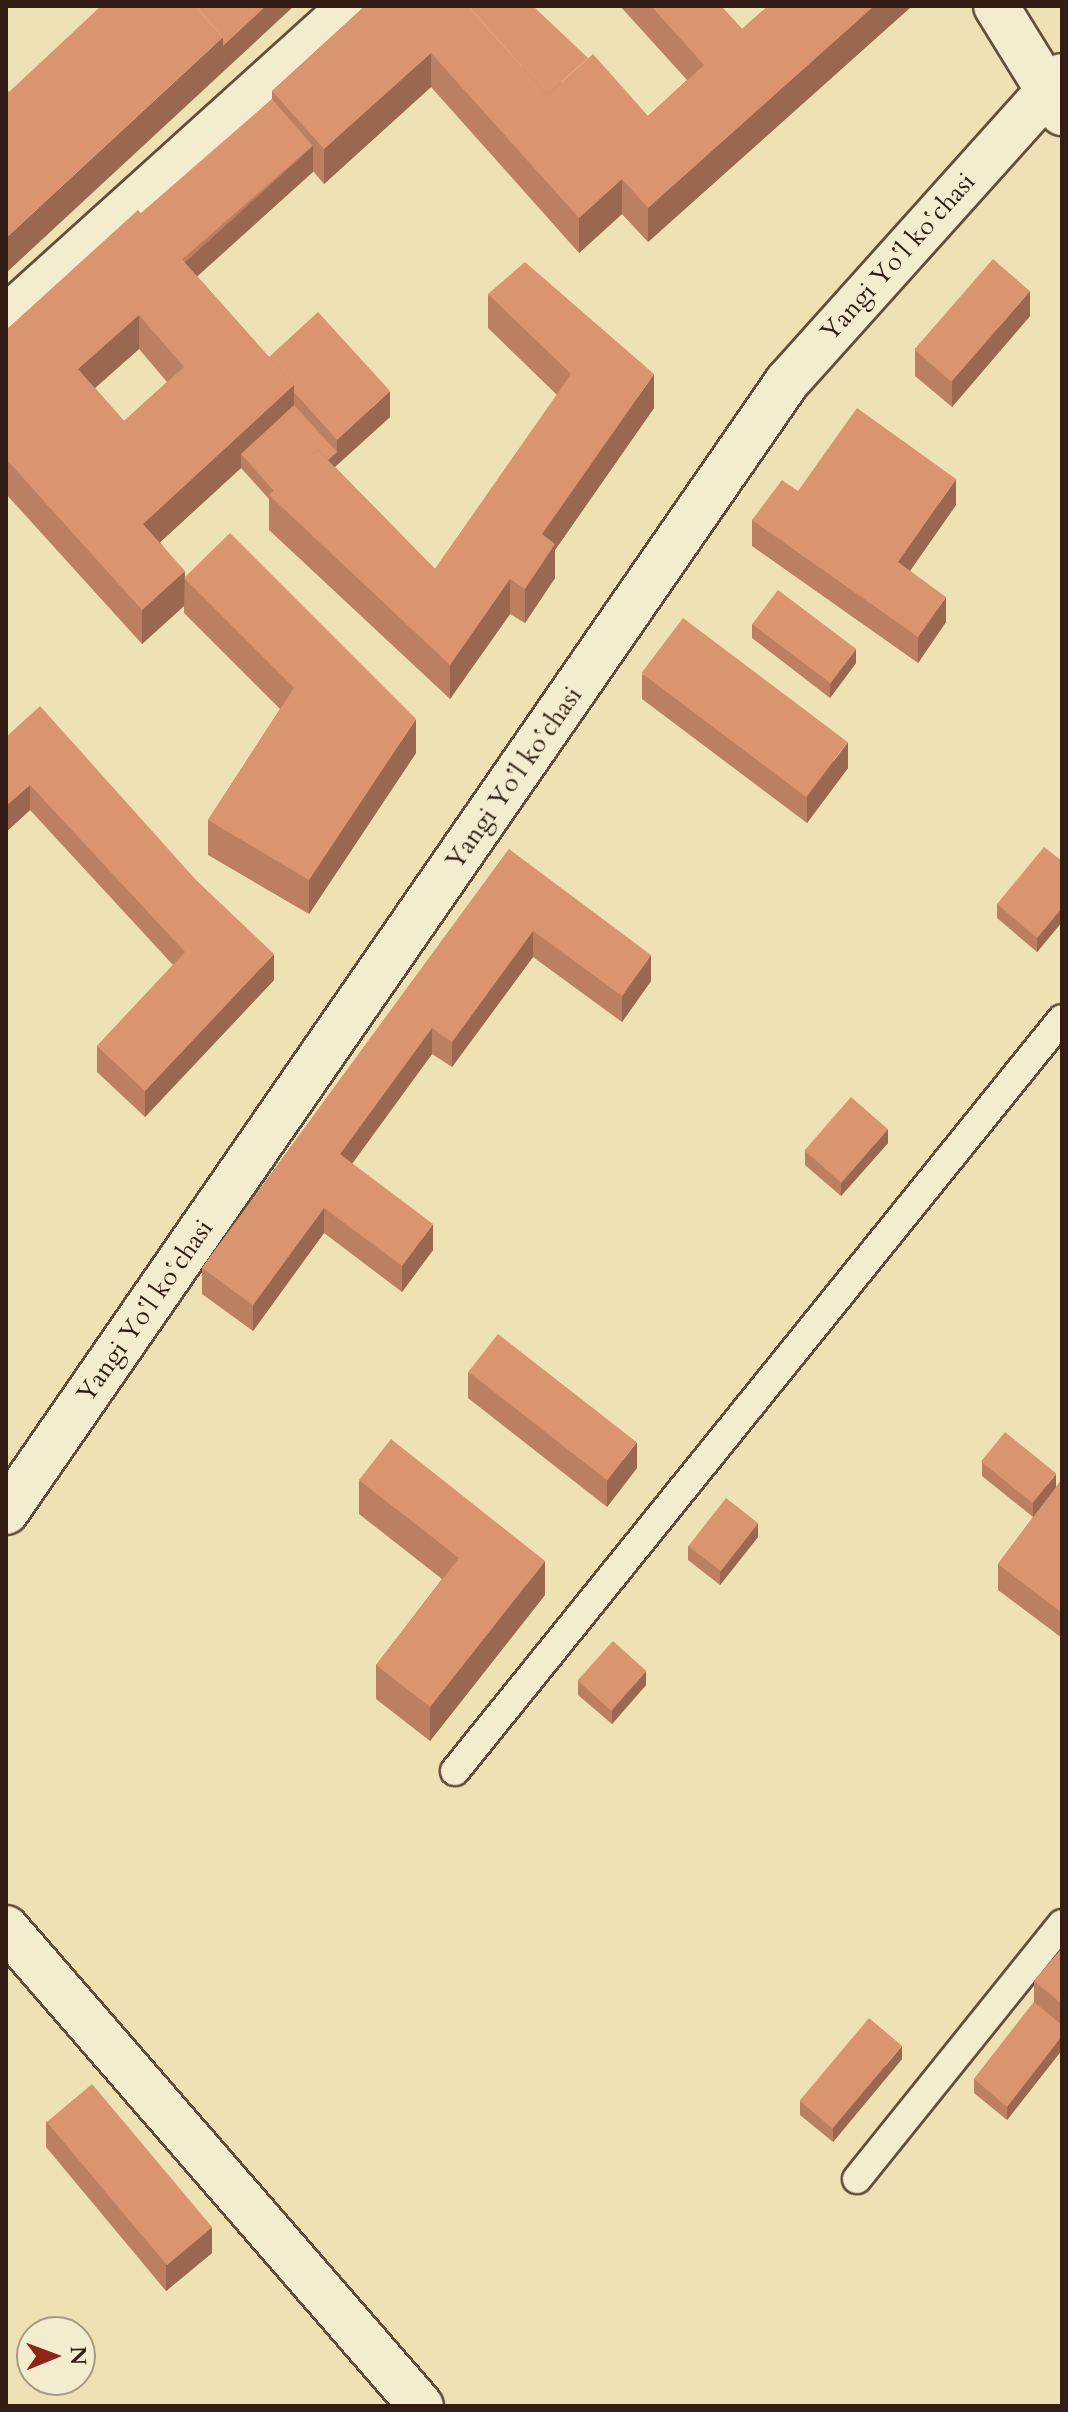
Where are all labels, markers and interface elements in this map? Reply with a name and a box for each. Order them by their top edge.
street label: Yangi Yoʻl koʻchasi [814,166,982,348]
street label: Yangi Yoʻl koʻchasi [439,681,589,875]
street label: Yangi Yoʻl koʻchasi [70,1214,220,1408]
north arrow [16,2316,96,2396]
text: N [63,2346,93,2365]

